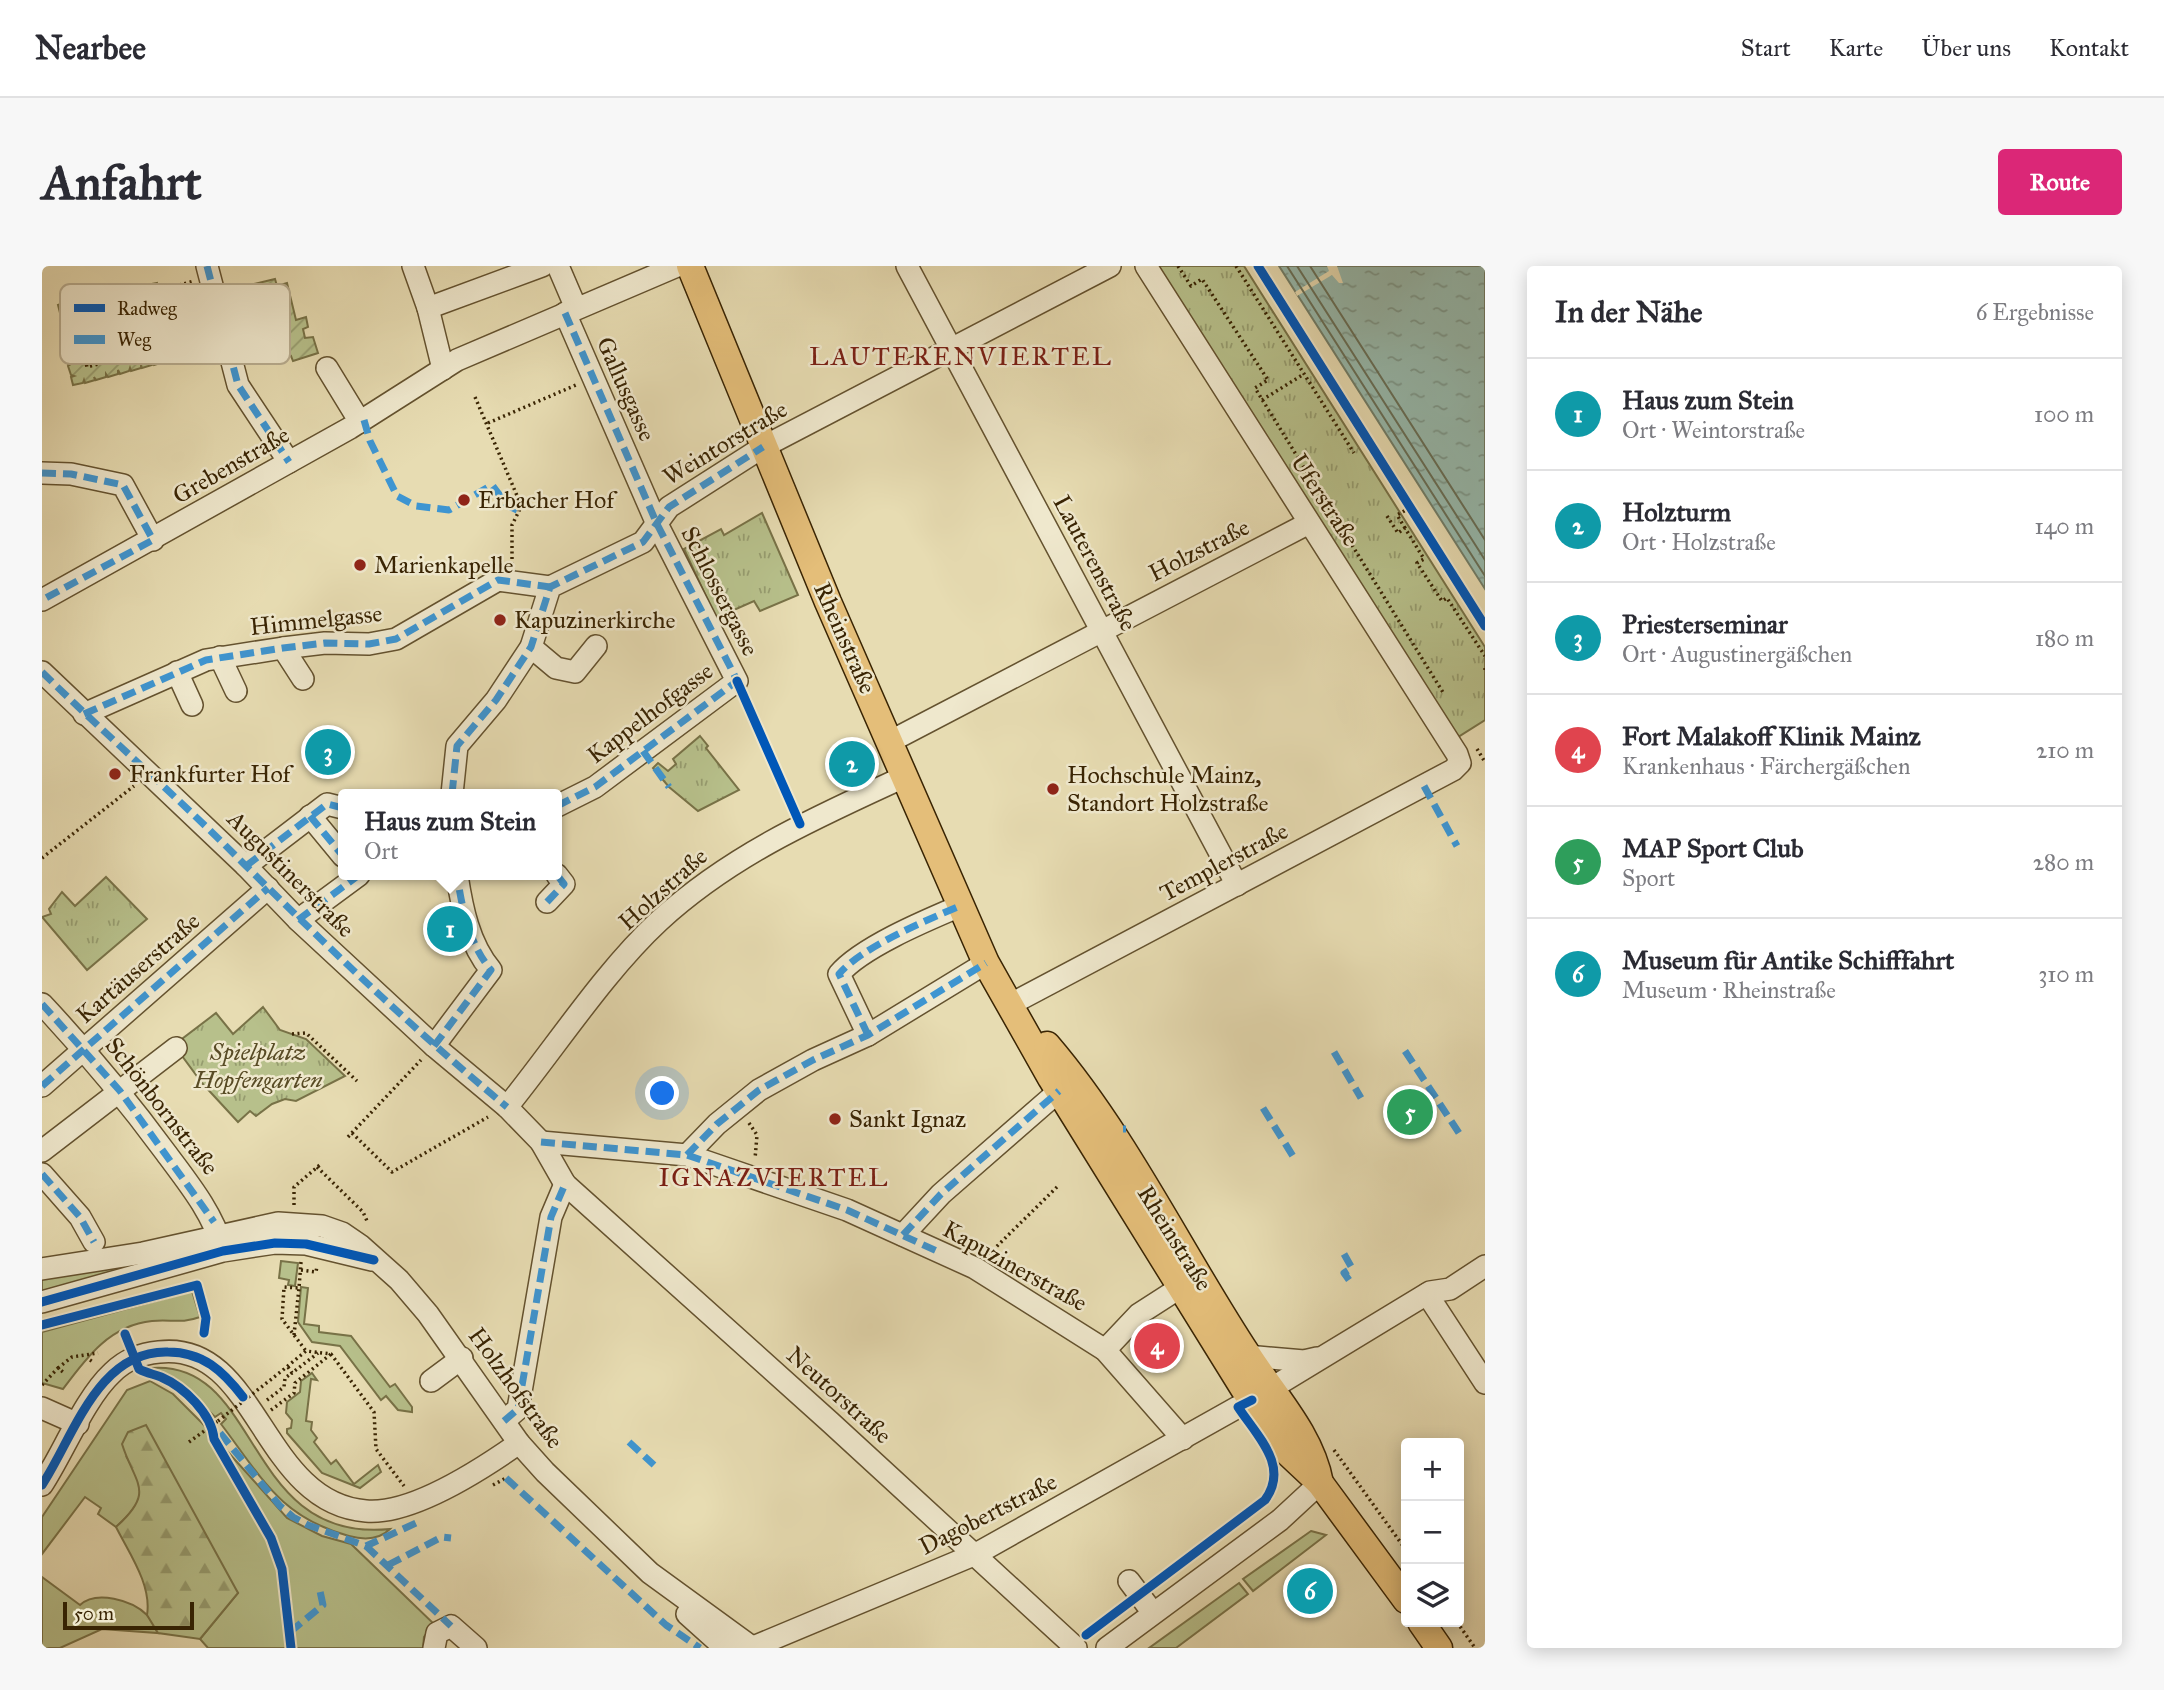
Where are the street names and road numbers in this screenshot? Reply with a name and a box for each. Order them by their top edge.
street label: Gallusgasse [590,332,662,446]
street label: Weintorstraße [657,394,793,492]
street label: Grebenstraße [167,420,295,510]
street label: Uferstraße [1284,448,1366,552]
street label: Lauterenstraße [1047,490,1143,636]
street label: Holzstraße [1144,512,1254,588]
street label: Schlossergasse [675,521,765,661]
street label: Rheinstraße [807,578,883,698]
street label: Himmelgasse [248,598,384,642]
street label: Kappelhofgasse [581,656,719,770]
street label: Augustinerstraße [220,803,361,944]
street label: Templerstraße [1155,816,1293,908]
street label: Holzstraße [612,841,714,937]
street label: Kartäuserstraße [70,906,206,1030]
street label: Schönbornstraße [99,1031,225,1181]
street label: Rheinstraße [1131,1180,1219,1296]
street label: Kapuzinerstraße [938,1214,1092,1318]
street label: Holzhofstraße [462,1322,570,1454]
street label: Neutorstraße [780,1340,898,1450]
street label: Dagobertstraße [914,1466,1062,1562]

